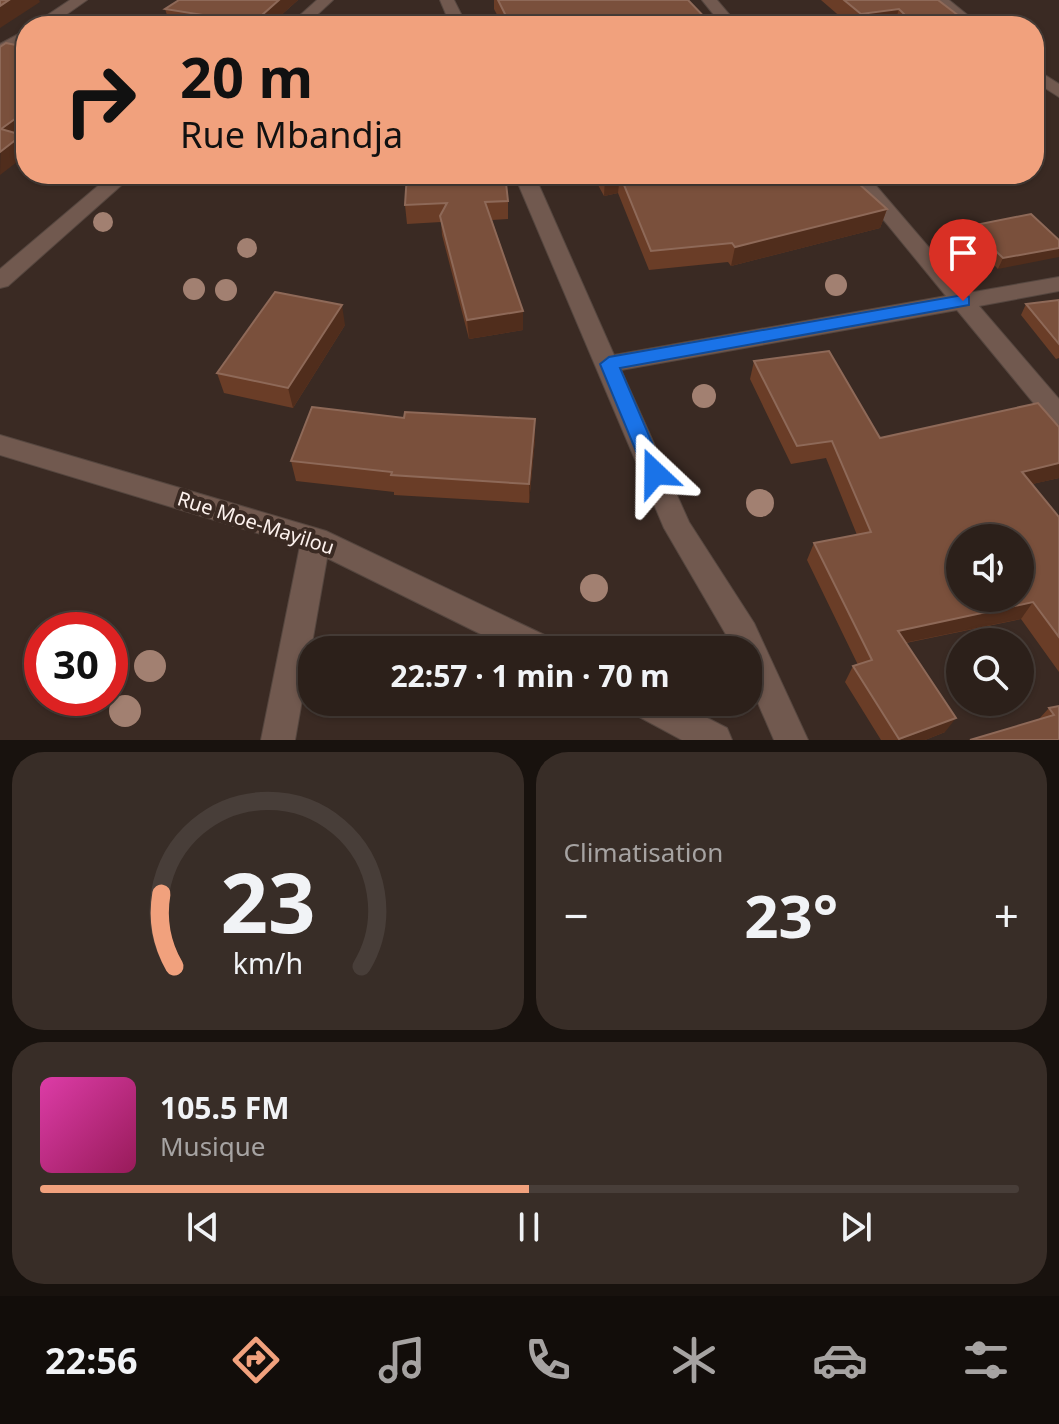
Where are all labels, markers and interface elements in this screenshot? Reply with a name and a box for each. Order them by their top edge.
text: 20 m [180,38,313,114]
icon: right [48,48,152,152]
text: Rue Mbandja [180,110,403,159]
pin [929,219,997,301]
icon: arrive [941,231,985,275]
position arrow [613,431,697,515]
street label: Rue Moe-Mayilou [174,484,338,561]
map controls [946,524,1034,716]
button: sound [946,524,1034,612]
speed limit sign: 30 [24,612,128,716]
button: search [946,628,1034,716]
text: 22:57 · 1 min · 70 m [390,655,670,696]
text: Climatisation [564,834,723,870]
text: 23 [220,844,315,957]
text: 23° [744,874,838,956]
text: − [564,885,589,945]
text: + [994,885,1019,945]
text: km/h [233,943,303,982]
text: 105.5 FM [160,1087,290,1128]
text: Musique [160,1128,266,1164]
icon: previous [181,1205,225,1249]
icon: pause [507,1205,551,1249]
icon: next [834,1205,878,1249]
icon: directions [228,1332,284,1388]
icon: music [374,1332,430,1388]
icon: phone [520,1332,576,1388]
icon: climate [666,1332,722,1388]
icon: car [812,1332,868,1388]
icon: filters [958,1332,1014,1388]
text: 22:56 [45,1336,138,1385]

